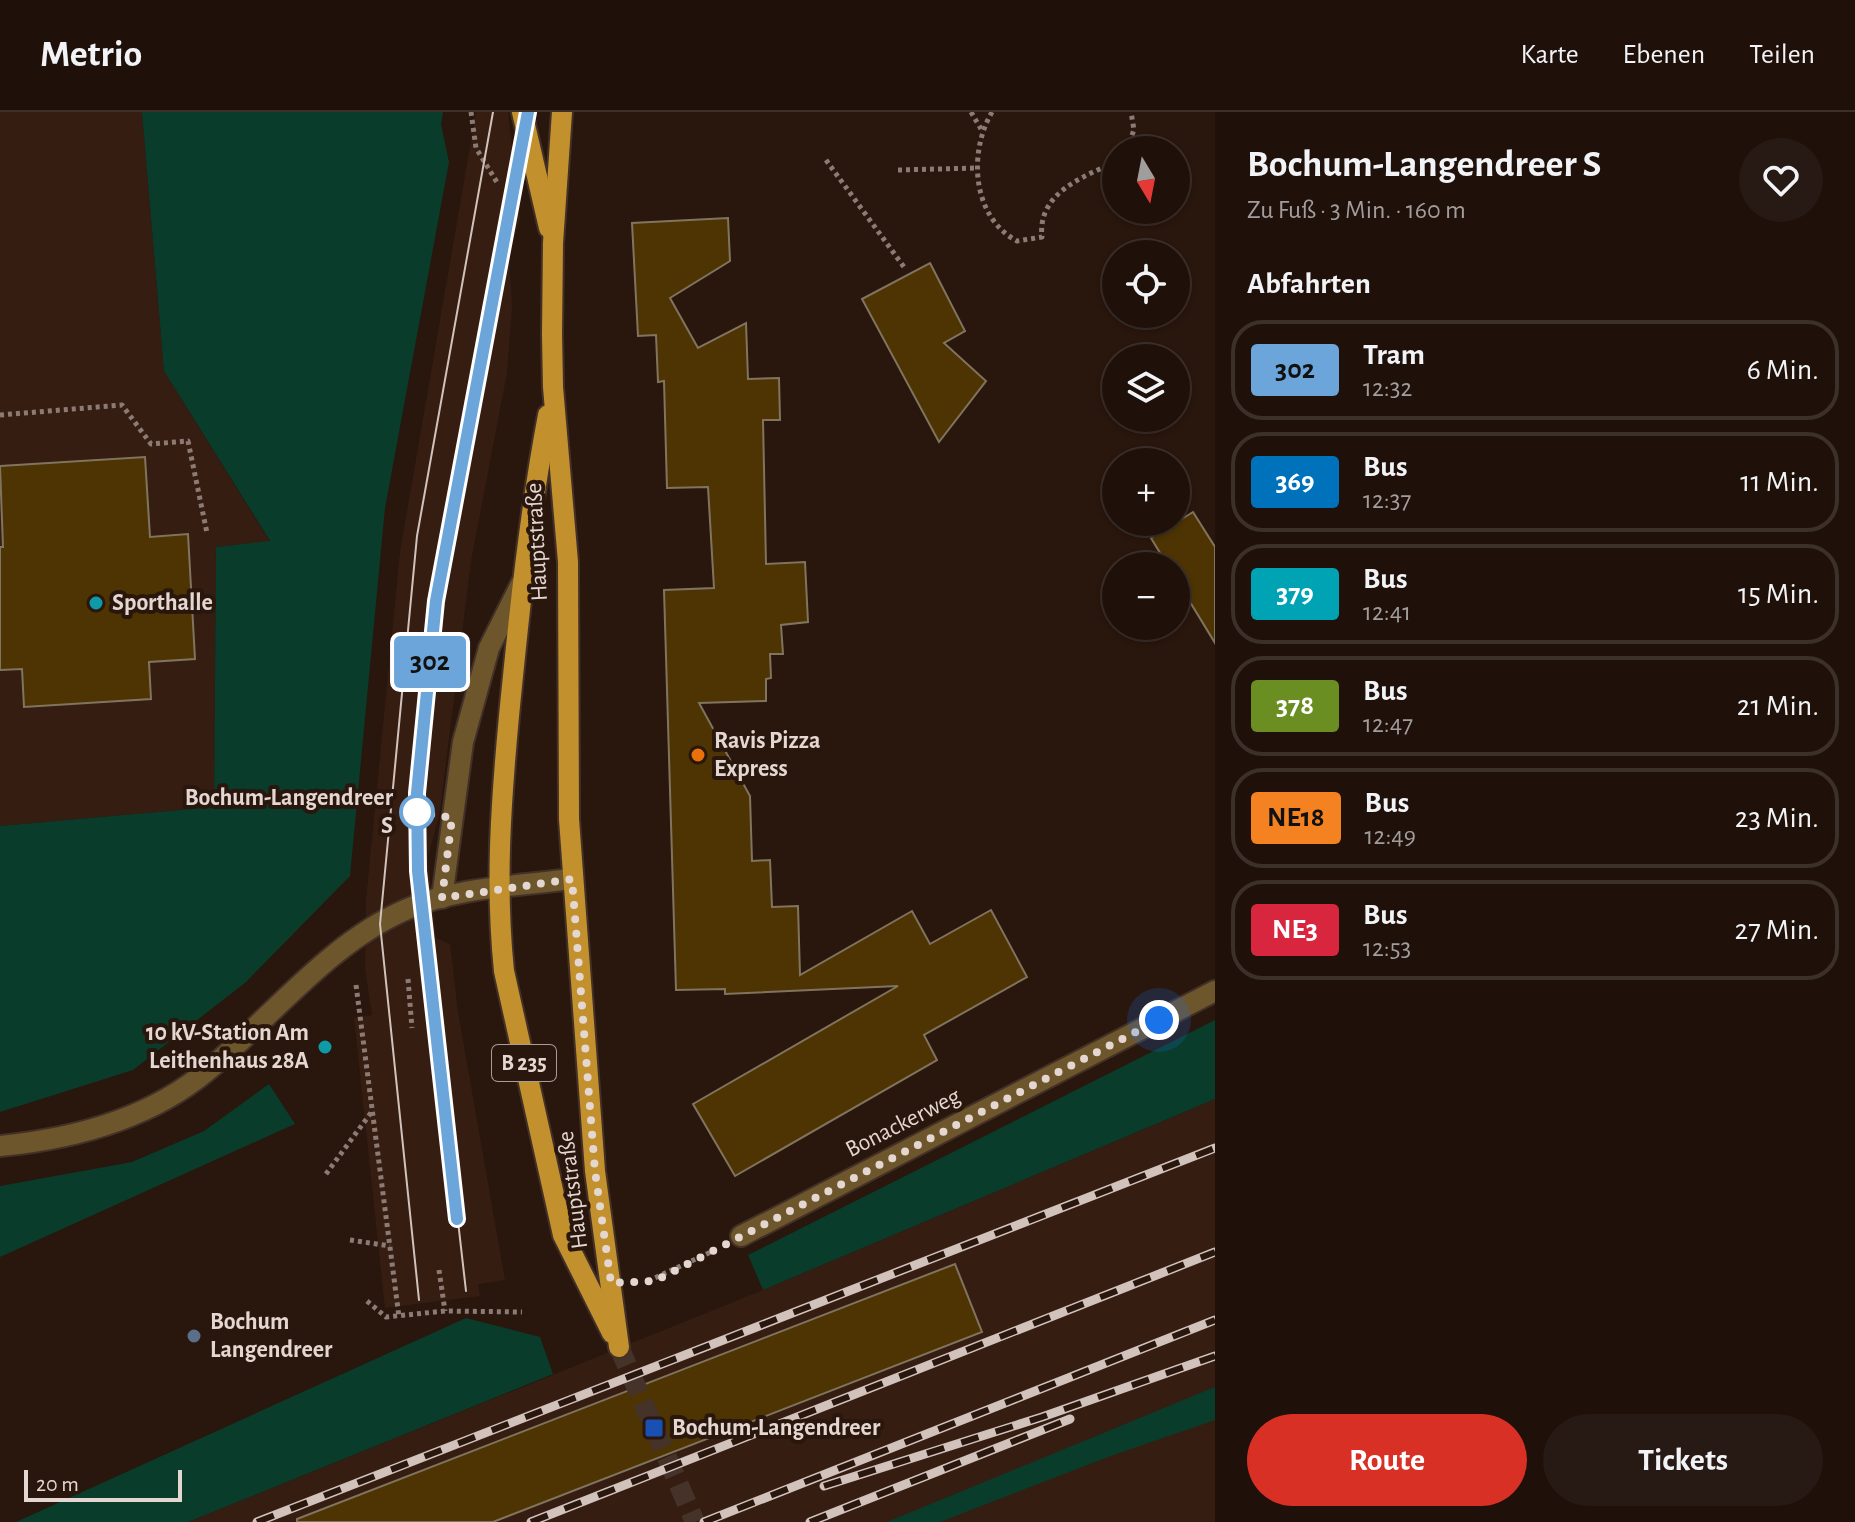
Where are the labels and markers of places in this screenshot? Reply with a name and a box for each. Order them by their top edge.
place label: Sporthalle [112,591,213,615]
marker: Sporthalle [87,594,105,612]
place label: Ravis Pizza Express [714,729,821,781]
marker: Ravis Pizza Express [689,746,707,764]
place label: Bochum-Langendreer S [185,786,394,838]
marker: Bochum-Langendreer S [400,795,434,829]
place label: 10 kV-Station Am Leithenhaus 28A [146,1021,310,1073]
marker: 10 kV-Station Am Leithenhaus 28A [316,1038,334,1056]
place label: Bochum Langendreer [210,1310,333,1362]
marker: Bochum Langendreer [185,1327,203,1345]
place label: Bochum-Langendreer [672,1416,881,1440]
marker: Bochum-Langendreer [643,1417,665,1439]

